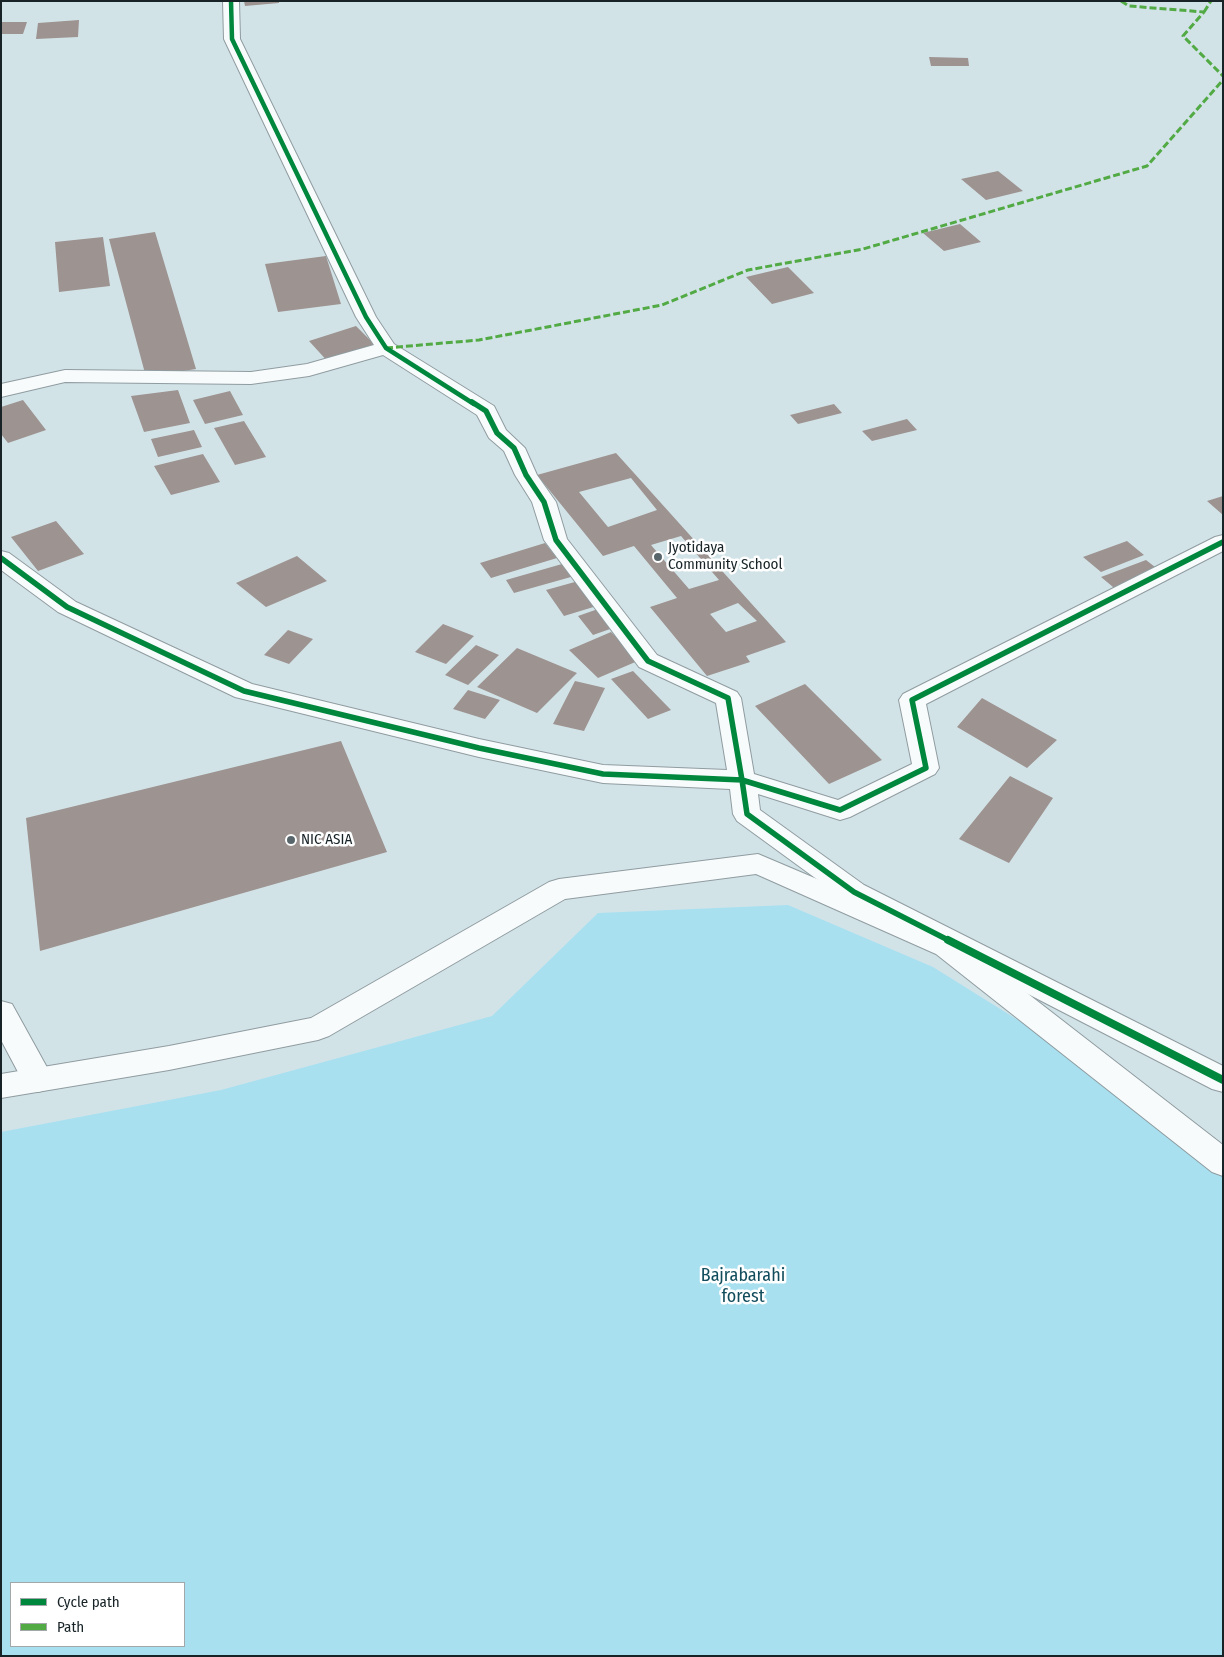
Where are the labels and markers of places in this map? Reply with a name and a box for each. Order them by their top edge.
place label: Jyotidaya Community School [668,539,782,574]
marker: Jyotidaya Community School [652,551,664,563]
place label: NIC ASIA [301,831,352,849]
marker: NIC ASIA [285,834,297,846]

